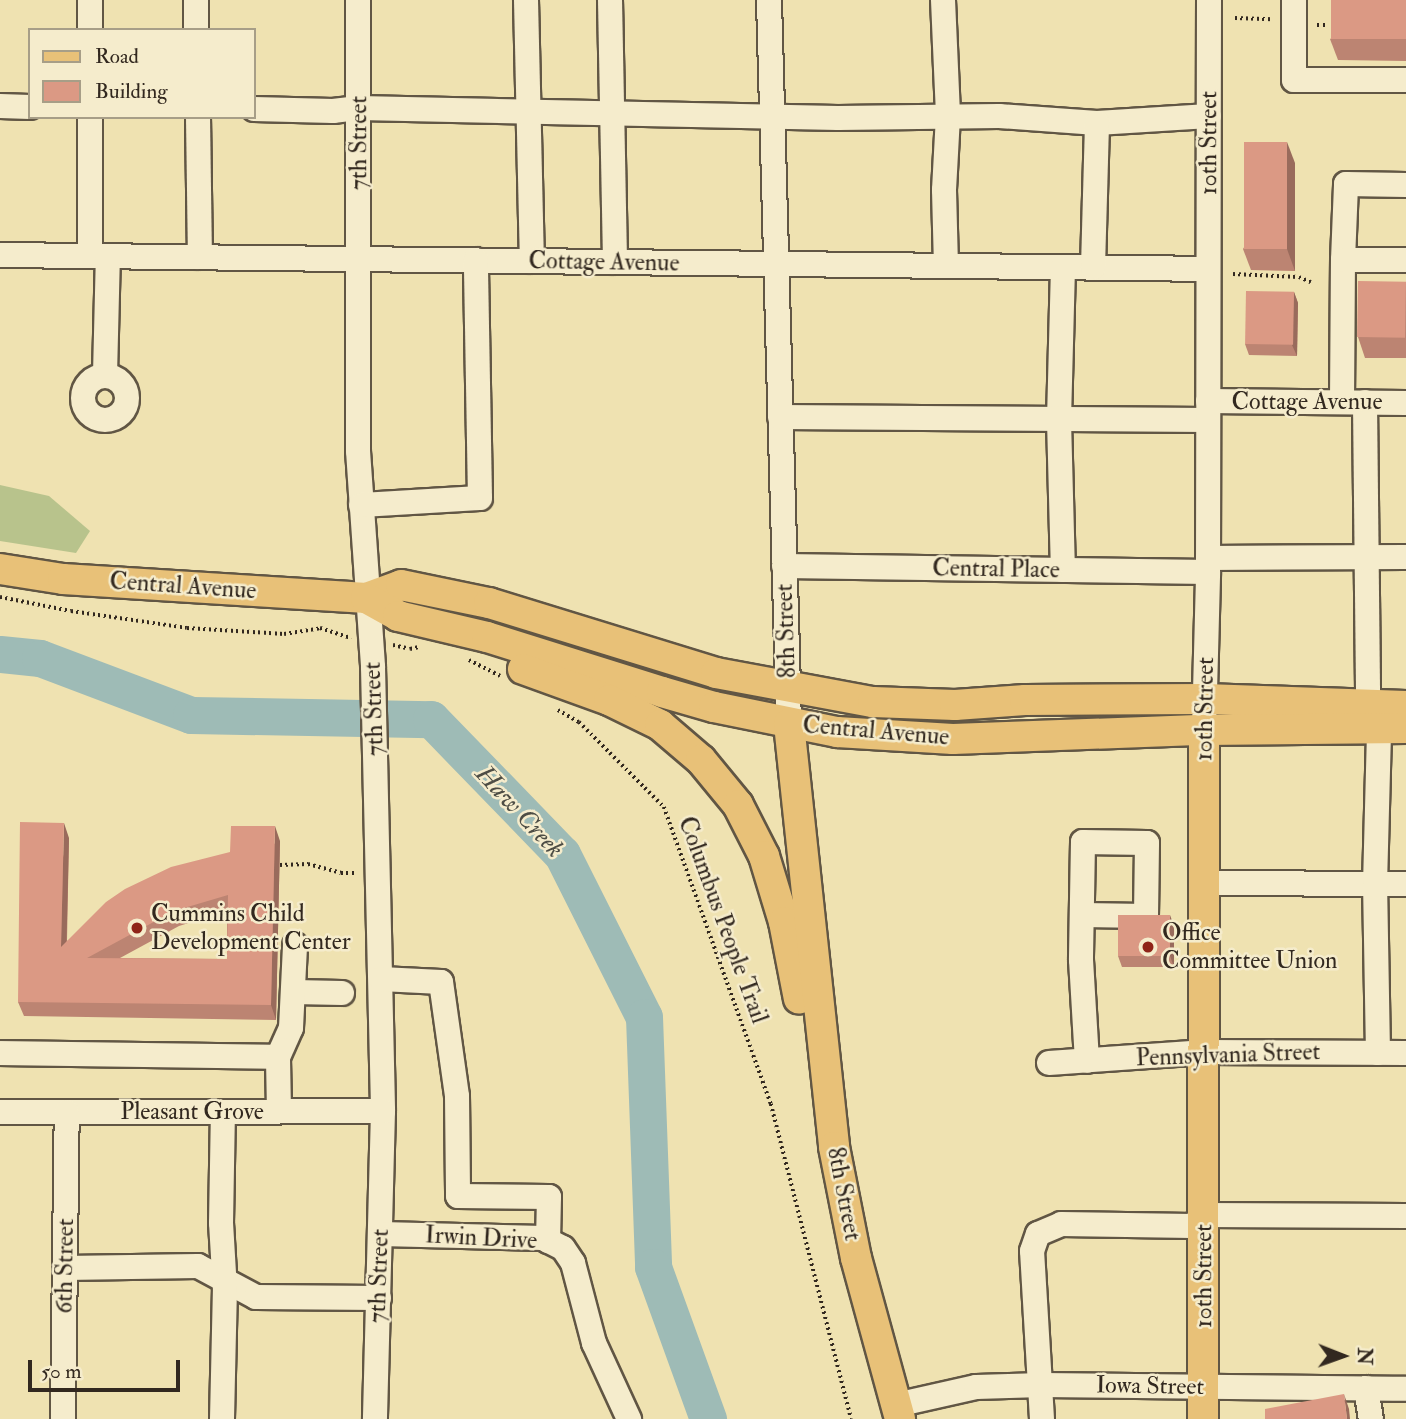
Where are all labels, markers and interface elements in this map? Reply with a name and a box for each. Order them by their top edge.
legend [28,28,256,119]
text: Road [95,43,139,70]
text: Building [95,78,168,105]
street label: 10th Street [1195,91,1223,195]
street label: 7th Street [345,96,373,190]
street label: Cottage Avenue [528,246,680,278]
street label: Cottage Avenue [1232,388,1382,416]
street label: Central Place [932,553,1060,585]
street label: Central Avenue [109,567,257,605]
street label: 8th Street [770,583,802,679]
street label: 10th Street [1190,657,1220,761]
street label: 7th Street [358,661,390,757]
street label: Central Avenue [801,710,951,752]
water label: Haw Creek [468,759,570,865]
street label: Columbus People Trail [672,813,774,1027]
place label: Cummins Child Development Center [151,900,351,956]
place label: Office Committee Union [1162,919,1337,975]
marker: Cummins Child Development Center [129,920,145,936]
marker: Office Committee Union [1140,939,1156,955]
street label: Pennsylvania Street [1135,1037,1321,1073]
street label: Pleasant Grove [120,1098,264,1126]
street label: 8th Street [821,1145,867,1243]
street label: 6th Street [50,1218,80,1314]
street label: Irwin Drive [424,1221,538,1255]
street label: 10th Street [1190,1224,1218,1328]
street label: 7th Street [363,1228,395,1324]
north arrow [1308,1321,1378,1391]
scale bar [32,1346,184,1390]
text: N [1352,1348,1376,1365]
text: 50 m [41,1358,82,1385]
street label: Iowa Street [1096,1371,1204,1401]

